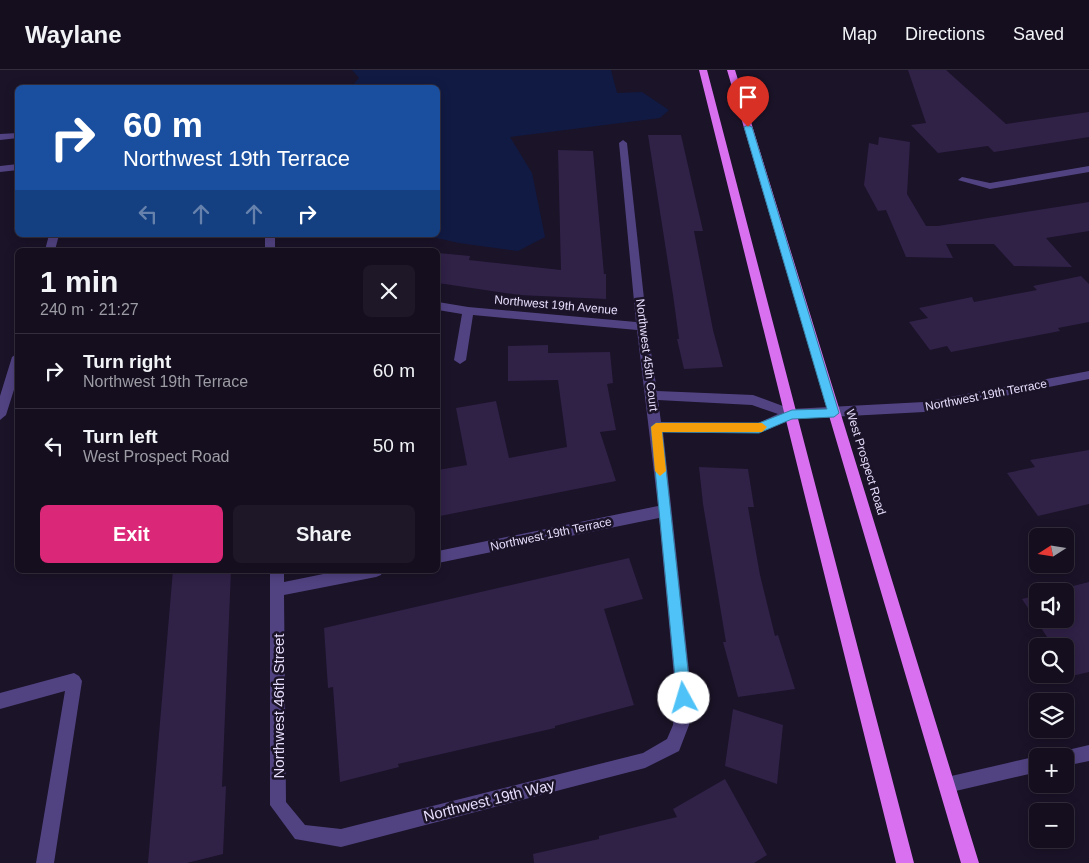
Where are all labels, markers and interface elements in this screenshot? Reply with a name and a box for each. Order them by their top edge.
text: Waylane [25,21,121,48]
text: Map [842,24,877,44]
text: Directions [905,24,985,44]
text: Saved [1013,24,1064,44]
pin [727,76,769,127]
icon: arrive [734,83,762,111]
icon: right [40,105,105,170]
text: 60 m [123,105,203,144]
text: Northwest 19th Terrace [123,146,350,171]
icon: left [134,200,162,228]
icon: ahead [187,200,215,228]
icon: ahead [240,200,268,228]
icon: right [293,200,321,228]
text: 1 min [40,265,118,298]
button: close [363,265,415,317]
street label: Northwest 19th Avenue [494,293,619,317]
street label: Northwest 45th Court [633,298,661,413]
text: 240 m · 21:27 [40,301,139,318]
text: Turn right [83,351,171,372]
icon: right [40,357,68,385]
text: 60 m [373,360,415,381]
text: Northwest 19th Terrace [83,373,248,390]
street label: Northwest 19th Terrace [924,376,1048,414]
street label: West Prospect Road [843,407,889,517]
text: Turn left [83,426,158,447]
icon: left [40,432,68,460]
text: 50 m [373,435,415,456]
text: West Prospect Road [83,448,229,465]
button: Exit [40,505,223,563]
button: Share [233,505,415,563]
street label: Northwest 19th Terrace [489,514,613,554]
north arrow [1029,528,1074,572]
map controls [1029,528,1074,848]
button: sound [1029,583,1074,628]
street label: Northwest 46th Street [270,633,287,779]
button: search [1029,638,1074,683]
position arrow [657,671,709,723]
button: layers [1029,693,1074,738]
button: + [1029,748,1074,793]
street label: Northwest 19th Way [422,775,557,825]
button: − [1029,803,1074,848]

